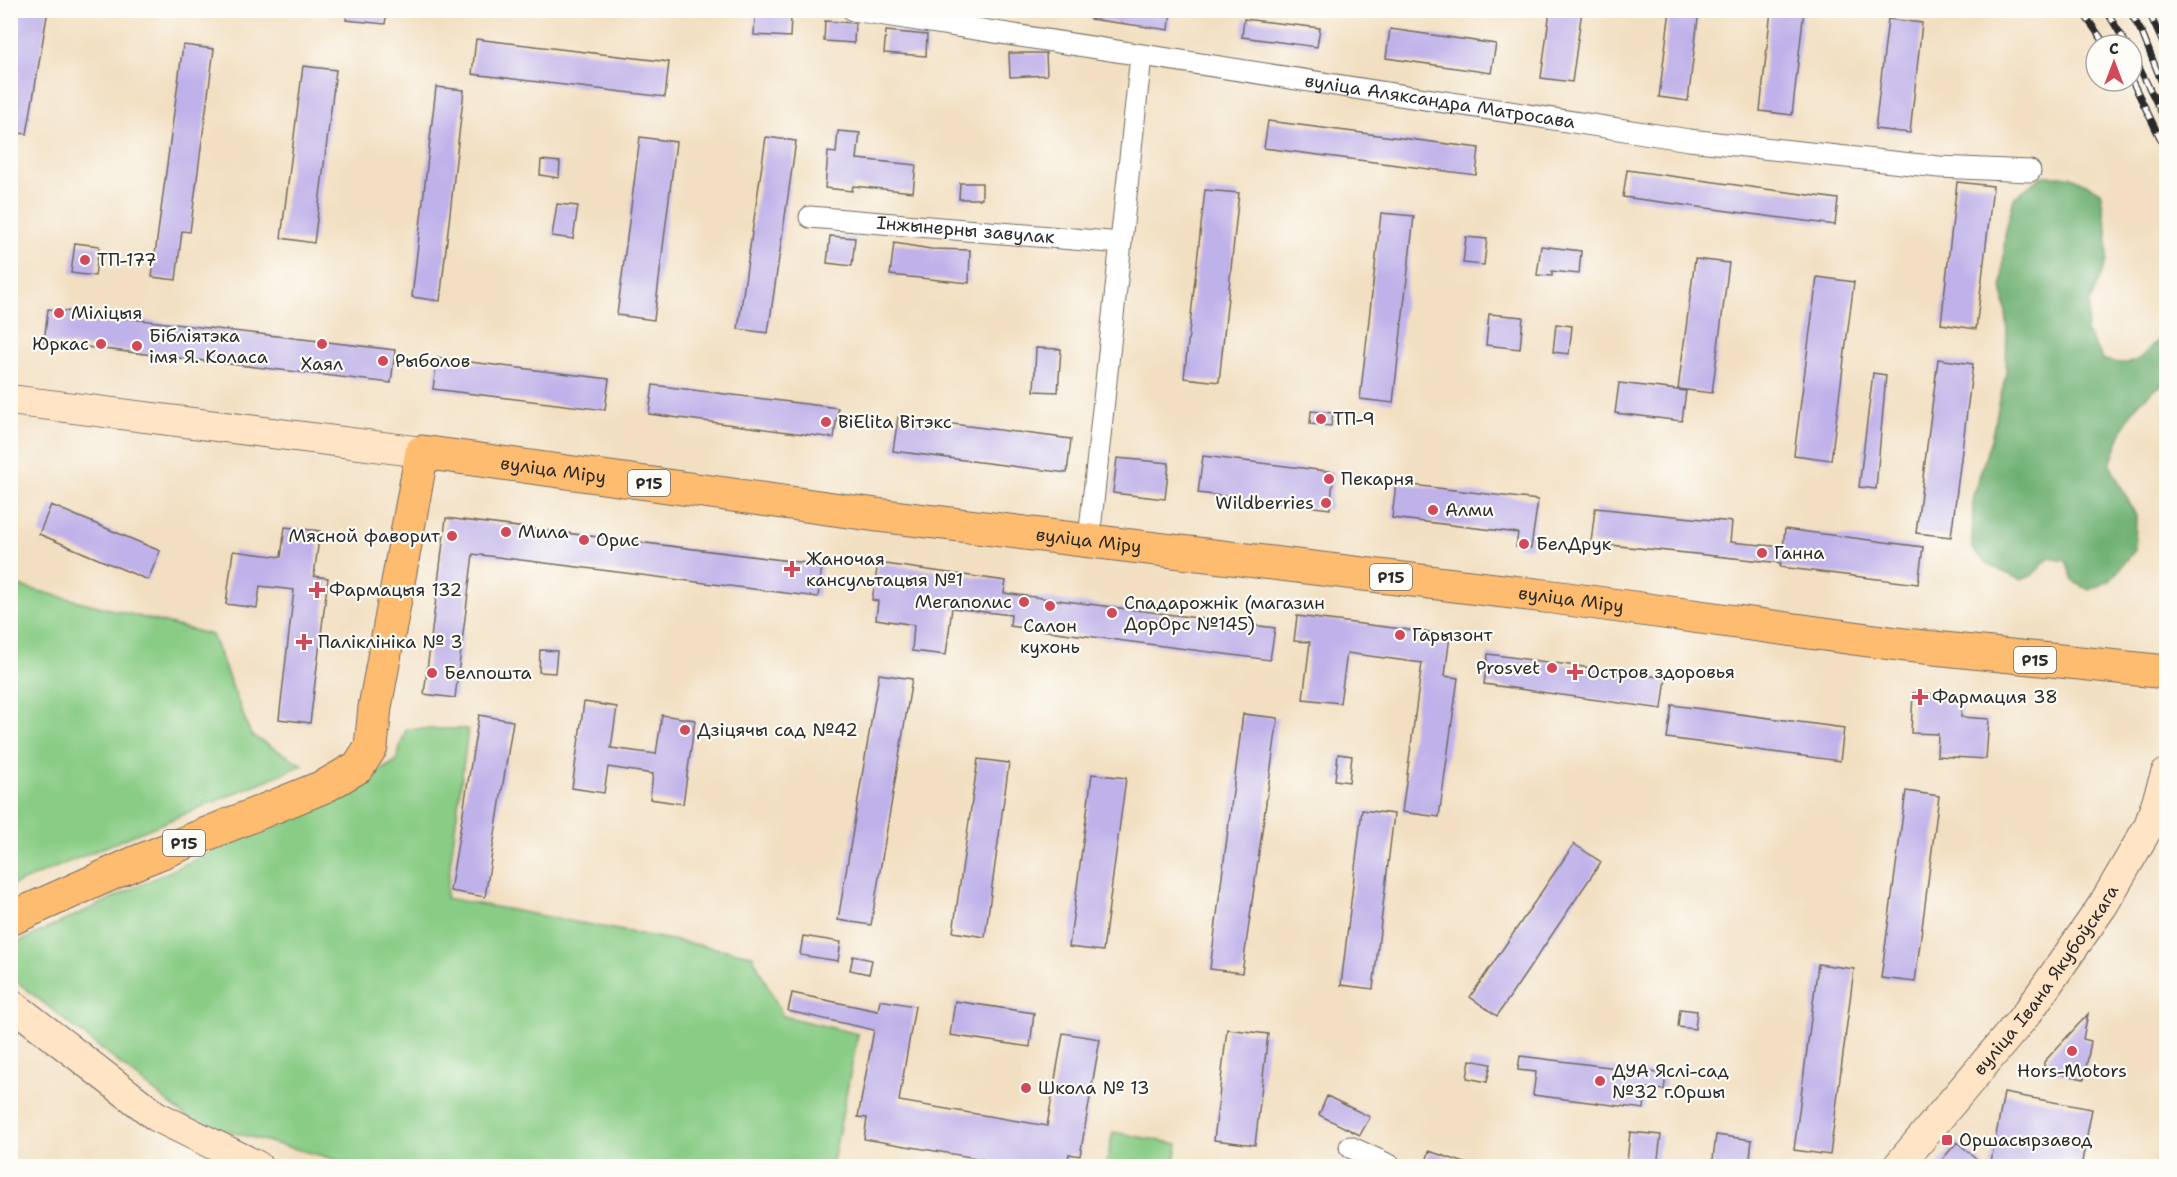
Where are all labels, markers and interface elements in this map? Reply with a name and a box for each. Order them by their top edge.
north arrow [2084,33,2144,93]
text: С [2109,38,2119,59]
street label: вуліца Аляксандра Матросава [1303,68,1577,134]
street label: Інжынерны завулак [875,211,1056,249]
place label: ТП-177 [97,248,157,272]
marker: ТП-177 [78,253,92,267]
place label: Міліцыя [71,301,142,325]
marker: Міліцыя [52,306,66,320]
place label: Бібліятэка імя Я. Коласа [149,324,268,369]
place label: Юркас [32,332,89,356]
marker: Юркас [94,337,108,351]
marker: Хаял [315,337,329,351]
marker: Бібліятэка імя Я. Коласа [130,339,144,353]
place label: Рыболов [395,349,470,373]
place label: Хаял [301,352,343,376]
marker: Рыболов [376,354,390,368]
place label: ТП-9 [1333,407,1375,431]
place label: ВiElita Вітэкс [838,410,952,434]
marker: ТП-9 [1314,412,1328,426]
marker: ВiElita Вітэкс [819,415,833,429]
street label: вуліца Міру [499,451,608,489]
place label: Пекарня [1341,467,1414,491]
road number: Р15 [628,470,670,496]
marker: Пекарня [1322,472,1336,486]
place label: Wildberries [1215,491,1314,515]
marker: Wildberries [1319,496,1333,510]
place label: Алми [1445,498,1494,522]
marker: Алми [1426,503,1440,517]
place label: Мила [518,520,569,544]
street label: вуліца Міру [1034,522,1143,559]
place label: Мясной фаворит [289,524,441,548]
marker: Мила [499,525,513,539]
place label: Орис [596,528,640,552]
marker: Мясной фаворит [445,529,459,543]
place label: БелДрук [1536,532,1612,556]
marker: Орис [577,533,591,547]
marker: БелДрук [1517,537,1531,551]
place label: Ганна [1774,541,1824,565]
marker: Ганна [1755,546,1769,560]
place label: Жаночая кансультацыя №1 [806,547,963,592]
marker: Жаночая кансультацыя №1 [783,560,801,578]
road number: Р15 [1370,564,1412,590]
place label: Фармацыя 132 [329,578,462,602]
street label: вуліца Міру [1517,581,1625,619]
marker: Фармацыя 132 [310,583,324,597]
place label: Мегаполис [915,590,1012,614]
place label: Спадарожнік (магазин ДорОрс №145) [1124,591,1325,636]
marker: Мегаполис [1017,595,1031,609]
marker: Салон кухонь [1043,599,1057,613]
marker: Спадарожнік (магазин ДорОрс №145) [1105,606,1119,620]
place label: Салон кухонь [1020,614,1080,659]
place label: Гарызонт [1412,623,1494,647]
marker: Гарызонт [1393,628,1407,642]
place label: Паліклініка № 3 [318,630,463,654]
marker: Паліклініка № 3 [295,633,313,651]
road number: Р15 [2014,647,2056,673]
place label: Prosvet [1476,656,1540,680]
place label: Остров здоровья [1587,660,1735,684]
place label: Белпошта [444,661,532,685]
marker: Prosvet [1545,661,1559,675]
marker: Остров здоровья [1568,665,1582,679]
marker: Белпошта [425,666,439,680]
place label: Фармация 38 [1932,685,2058,709]
marker: Фармация 38 [1913,690,1927,704]
place label: Дзіцячы сад №42 [697,718,858,742]
marker: Дзіцячы сад №42 [678,723,692,737]
road number: Р15 [163,830,205,856]
street label: вуліца Івана Якубоўскага [1968,880,2124,1080]
marker: Hors-Motors [2065,1044,2079,1058]
place label: ДУА Яслі-сад №32 г.Оршы [1612,1059,1730,1104]
place label: Hors-Motors [2017,1059,2127,1083]
marker: ДУА Яслі-сад №32 г.Оршы [1593,1074,1607,1088]
place label: Школа № 13 [1038,1076,1150,1100]
marker: Школа № 13 [1019,1081,1033,1095]
place label: Оршасырзавод [1959,1128,2093,1152]
marker: Оршасырзавод [1940,1133,1954,1147]

